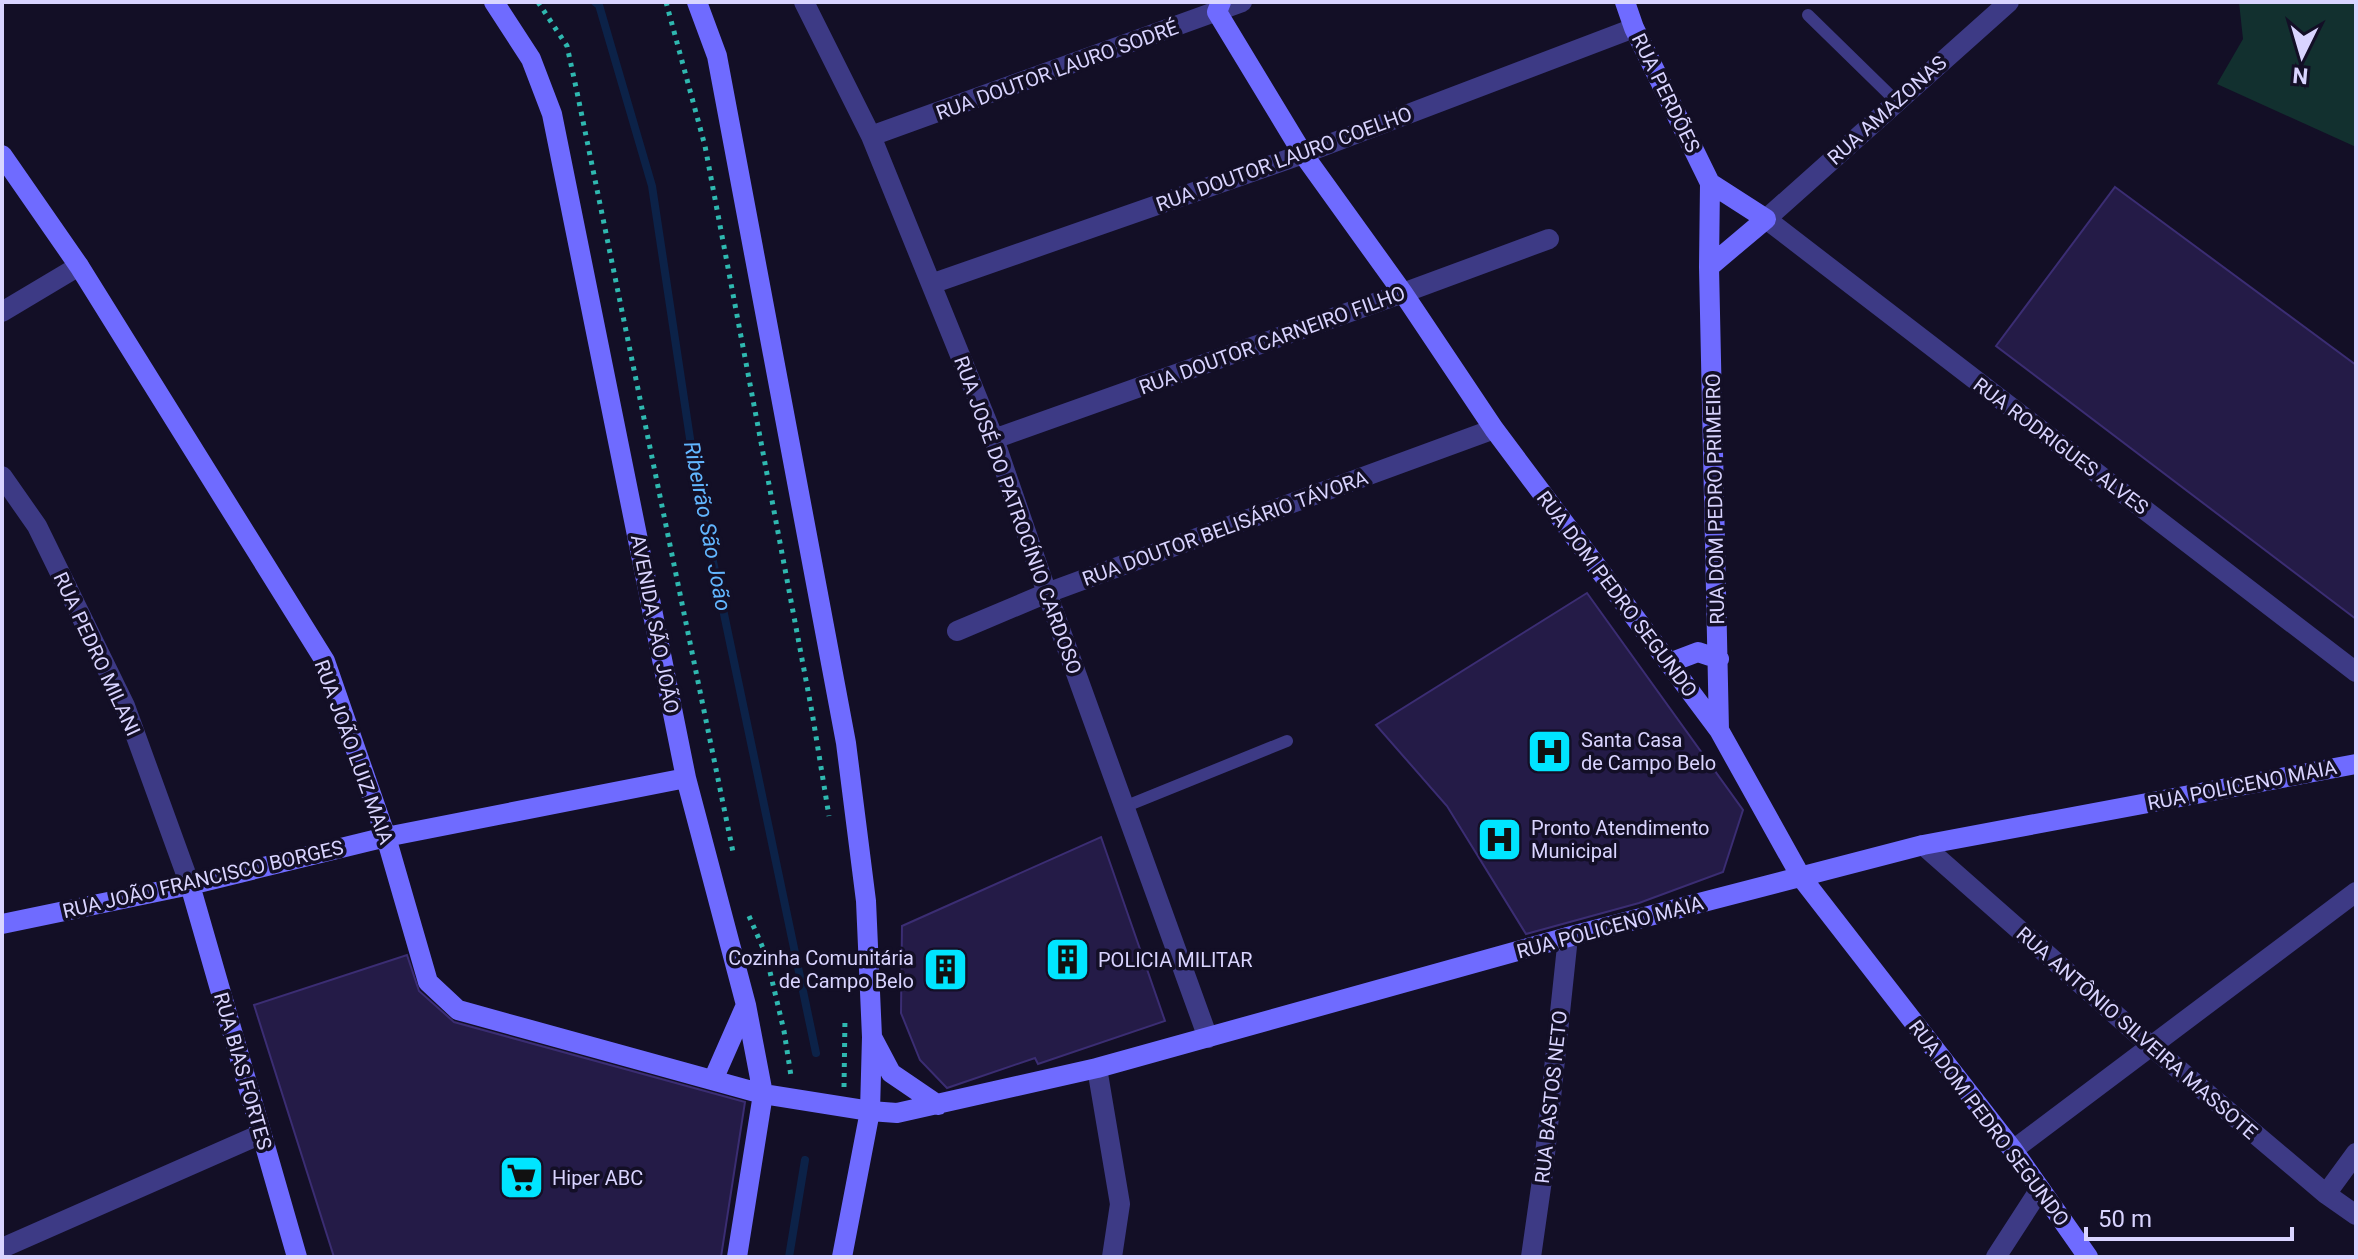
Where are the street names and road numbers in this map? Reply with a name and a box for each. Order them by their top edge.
street label: RUA DOUTOR LAURO SODRÉ [933,15,1181,125]
street label: RUA PERDÕES [1627,30,1705,157]
street label: RUA AMAZONAS [1823,50,1951,170]
street label: RUA DOUTOR LAURO COELHO [1153,101,1415,217]
street label: RUA DOUTOR CARNEIRO FILHO [1136,281,1408,399]
street label: RUA JOSÉ DO PATROCÍNIO CARDOSO [949,353,1087,677]
street label: RUA RODRIGUES ALVES [1969,372,2153,520]
street label: RUA DOM PEDRO PRIMEIRO [1701,373,1729,625]
street label: RUA DOUTOR BELISÁRIO TÁVORA [1079,465,1371,591]
street label: RUA DOM PEDRO SEGUNDO [1532,486,1702,702]
street label: AVENIDA SÃO JOÃO [626,532,684,716]
street label: RUA PEDRO MILANI [49,568,145,740]
street label: RUA JOÃO LUIZ MAIA [309,657,399,847]
street label: RUA POLICENO MAIA [2145,755,2339,815]
street label: RUA JOÃO FRANCISCO BORGES [60,835,346,923]
street label: RUA POLICENO MAIA [1514,891,1706,963]
street label: RUA ANTÔNIO SILVEIRA MASSOTE [2012,922,2262,1144]
street label: RUA BIAS FORTES [209,990,277,1153]
street label: RUA BASTOS NETO [1530,1009,1572,1185]
street label: RUA DOM PEDRO SEGUNDO [1904,1015,2074,1231]

